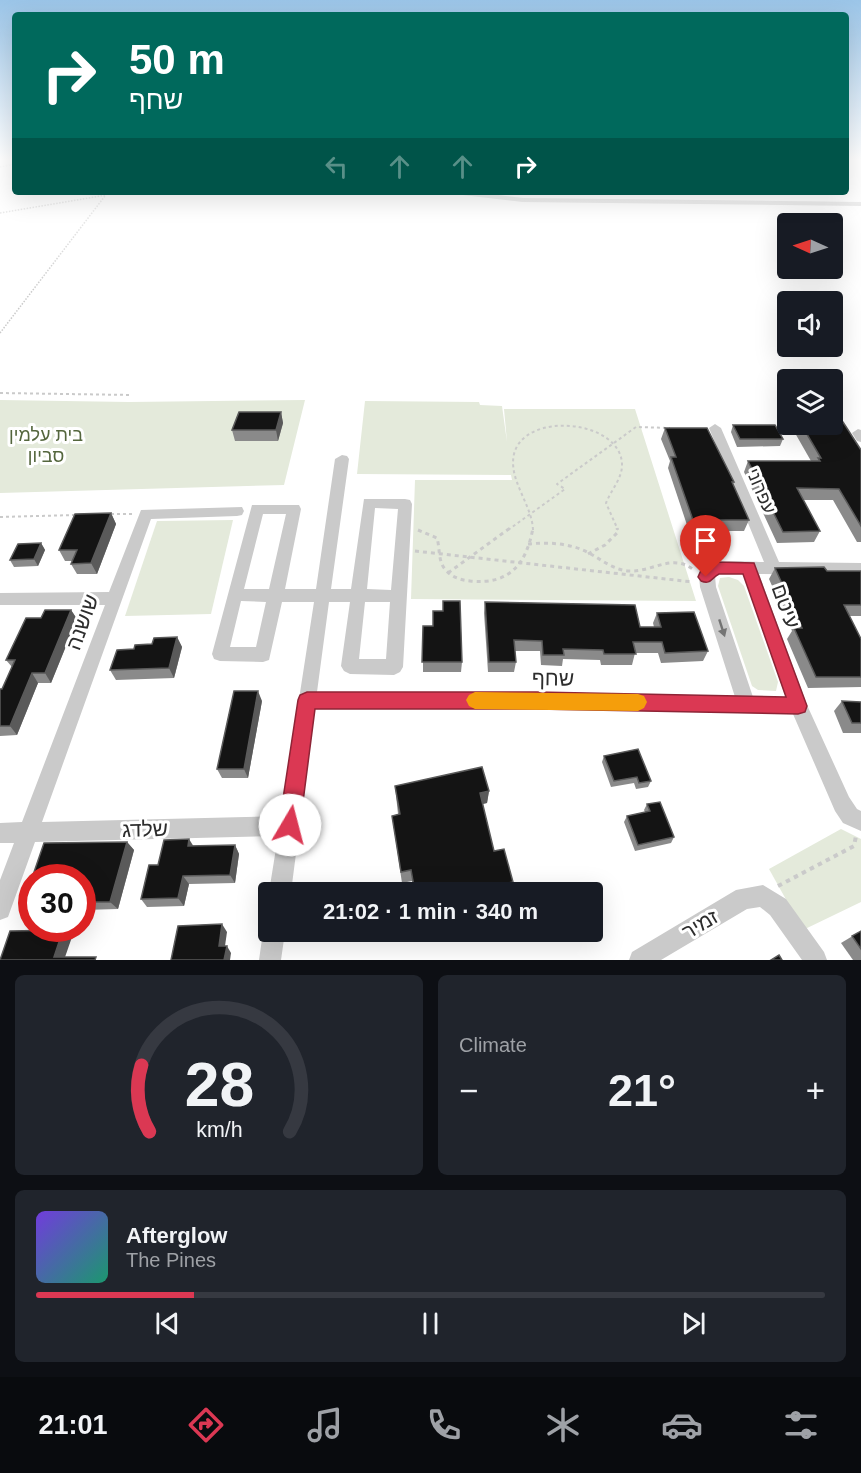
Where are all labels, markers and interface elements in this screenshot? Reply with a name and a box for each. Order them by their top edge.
icon: right [30,36,108,114]
text: 50 m [129,36,225,83]
text: שחף [129,85,183,115]
icon: left [320,150,353,183]
icon: ahead [383,150,416,183]
icon: ahead [446,150,479,183]
icon: right [509,150,542,183]
north arrow [777,213,843,279]
map controls [777,213,843,435]
button: sound [777,291,843,357]
button: layers [777,369,843,435]
park label: בית עלמין סביון [9,425,83,466]
street label: עפרוני [743,465,779,517]
pin [680,515,731,577]
icon: arrive [689,524,722,557]
street label: עיטם [767,581,805,631]
street label: שושנה [61,591,103,653]
one-way arrow [717,619,727,637]
street label: שחף [532,666,574,690]
position arrow [258,793,322,857]
street label: שלדג [122,817,168,841]
speed limit sign: 30 [18,864,96,942]
text: 21:02 · 1 min · 340 m [323,899,538,924]
street label: זמיר [678,904,722,944]
text: Climate [459,1034,527,1056]
text: 28 [184,1050,254,1119]
text: 21° [608,1065,676,1116]
text: − [459,1072,478,1109]
text: + [806,1072,825,1109]
text: km/h [196,1118,242,1142]
text: Afterglow [126,1223,227,1248]
text: The Pines [126,1249,216,1271]
icon: previous [151,1307,184,1340]
icon: pause [414,1307,447,1340]
icon: next [677,1307,710,1340]
icon: directions [185,1404,227,1446]
icon: music [304,1404,346,1446]
icon: phone [423,1404,465,1446]
icon: climate [542,1404,584,1446]
icon: car [661,1404,703,1446]
icon: filters [780,1404,822,1446]
text: 21:01 [39,1410,108,1440]

